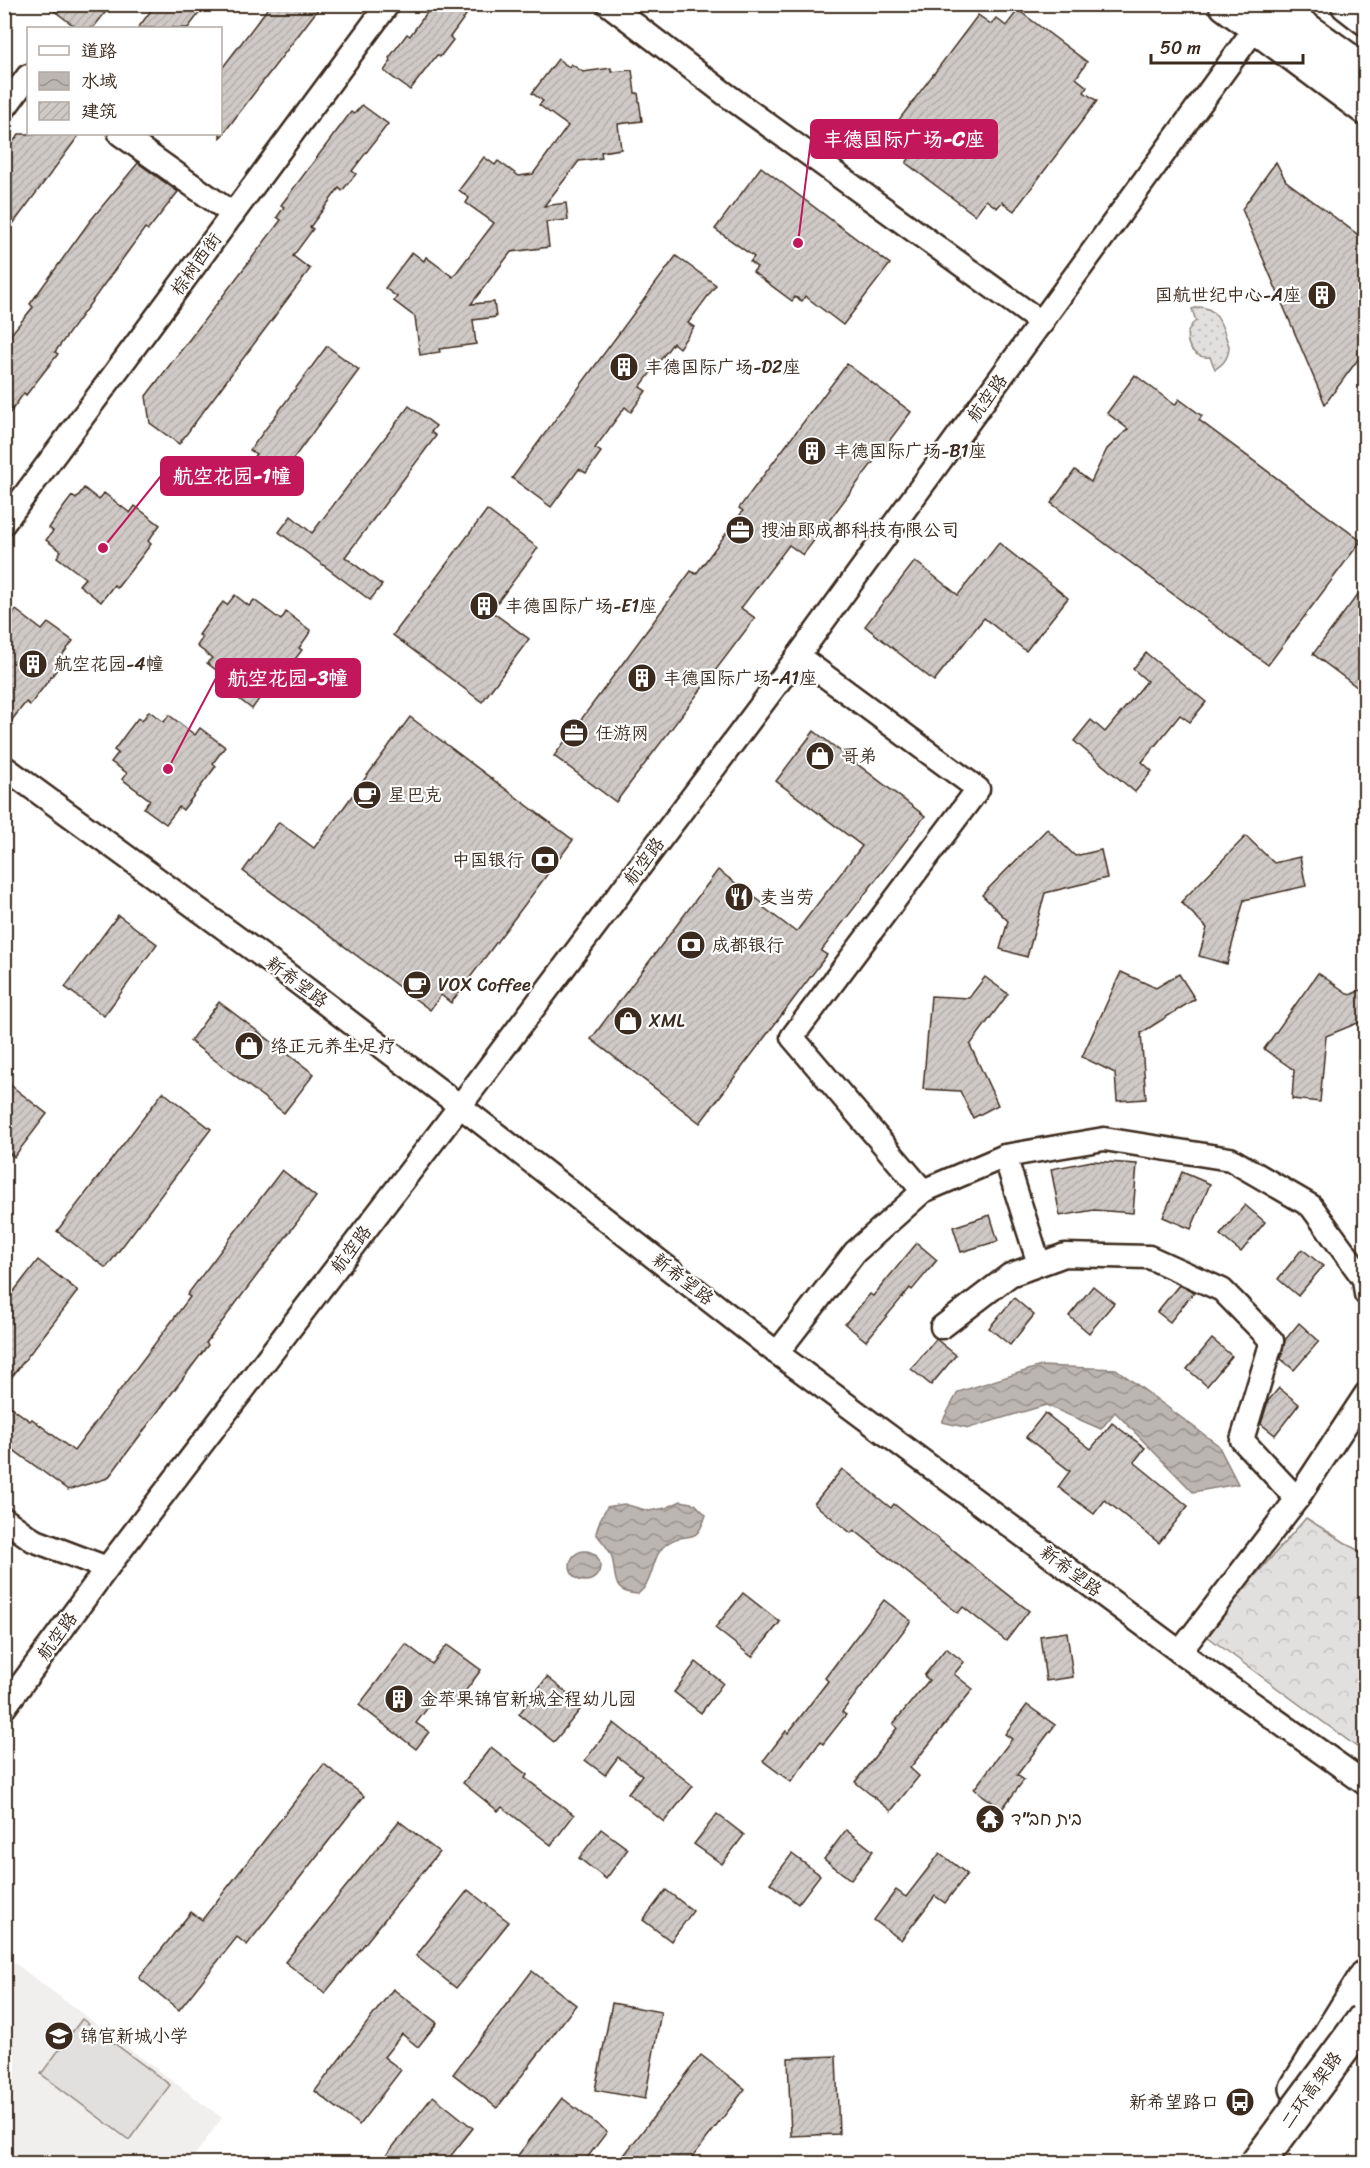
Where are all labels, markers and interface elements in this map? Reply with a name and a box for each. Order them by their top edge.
legend [27,27,222,135]
scale bar [1151,27,1302,65]
text: 50 m [1160,32,1201,64]
text: 道路 [81,35,117,67]
text: 水域 [81,65,117,97]
text: 建筑 [81,95,117,127]
callout: 丰德国际广场-C座 [811,120,997,158]
text: 丰德国际广场-C座 [823,122,985,157]
street label: 棕树西街 [162,225,230,303]
place label: 国航世纪中心-A座 [1155,279,1301,311]
building icon: 国航世纪中心-A座 [1306,279,1338,311]
building icon: 丰德国际广场-D2座 [608,351,640,383]
place label: 丰德国际广场-D2座 [645,351,801,383]
street label: 航空路 [958,367,1016,429]
building icon: 丰德国际广场-B1座 [796,435,828,467]
place label: 丰德国际广场-B1座 [833,435,986,467]
callout: 航空花园-1幢 [161,457,303,495]
text: 航空花园-1幢 [173,459,291,494]
office icon: 搜油郎成都科技有限公司 [724,514,756,546]
place label: 搜油郎成都科技有限公司 [761,514,959,546]
building icon: 丰德国际广场-E1座 [468,590,500,622]
place label: 丰德国际广场-E1座 [505,590,657,622]
building icon: 航空花园-4幢 [17,648,49,680]
place label: 航空花园-4幢 [54,648,164,680]
callout: 航空花园-3幢 [216,659,360,697]
text: 航空花园-3幢 [228,661,348,696]
building icon: 丰德国际广场-A1座 [626,662,658,694]
place label: 丰德国际广场-A1座 [663,662,817,694]
office icon: 任游网 [558,717,590,749]
place label: 任游网 [595,717,649,749]
shop icon: 哥弟 [804,740,836,772]
place label: 哥弟 [841,740,877,772]
cafe icon: 星巴克 [351,779,383,811]
place label: 星巴克 [388,779,442,811]
street label: 航空路 [615,830,673,892]
place label: 中国银行 [452,844,524,876]
bank icon: 中国银行 [529,844,561,876]
restaurant icon: 麦当劳 [723,881,755,913]
place label: 麦当劳 [760,881,814,913]
bank icon: 成都银行 [675,929,707,961]
place label: 成都银行 [712,929,784,961]
street label: 新希望路 [259,948,335,1016]
cafe icon: VOX Coffee [401,969,433,1001]
place label: VOX Coffee [438,969,531,1001]
shop icon: XML [612,1005,644,1037]
place label: XML [648,1005,685,1037]
shop icon: 络正元养生足疗 [233,1030,265,1062]
place label: 络正元养生足疗 [270,1030,396,1062]
street label: 航空路 [322,1218,380,1280]
street label: 新希望路 [645,1244,721,1314]
street label: 新希望路 [1033,1537,1109,1605]
street label: 航空路 [28,1605,86,1667]
building icon: 金苹果锦官新城全程幼儿园 [383,1683,415,1715]
place label: 金苹果锦官新城全程幼儿园 [420,1683,636,1715]
temple icon: בית חב"ד [974,1803,1006,1835]
place label: בית חב"ד [1011,1803,1082,1835]
school or university icon: 锦官新城小学 [43,2020,75,2052]
place label: 锦官新城小学 [80,2020,188,2052]
street label: 二环高架路 [1272,2044,1350,2136]
place label: 新希望路口 [1129,2086,1219,2118]
bus stop icon: 新希望路口 [1224,2086,1256,2118]

